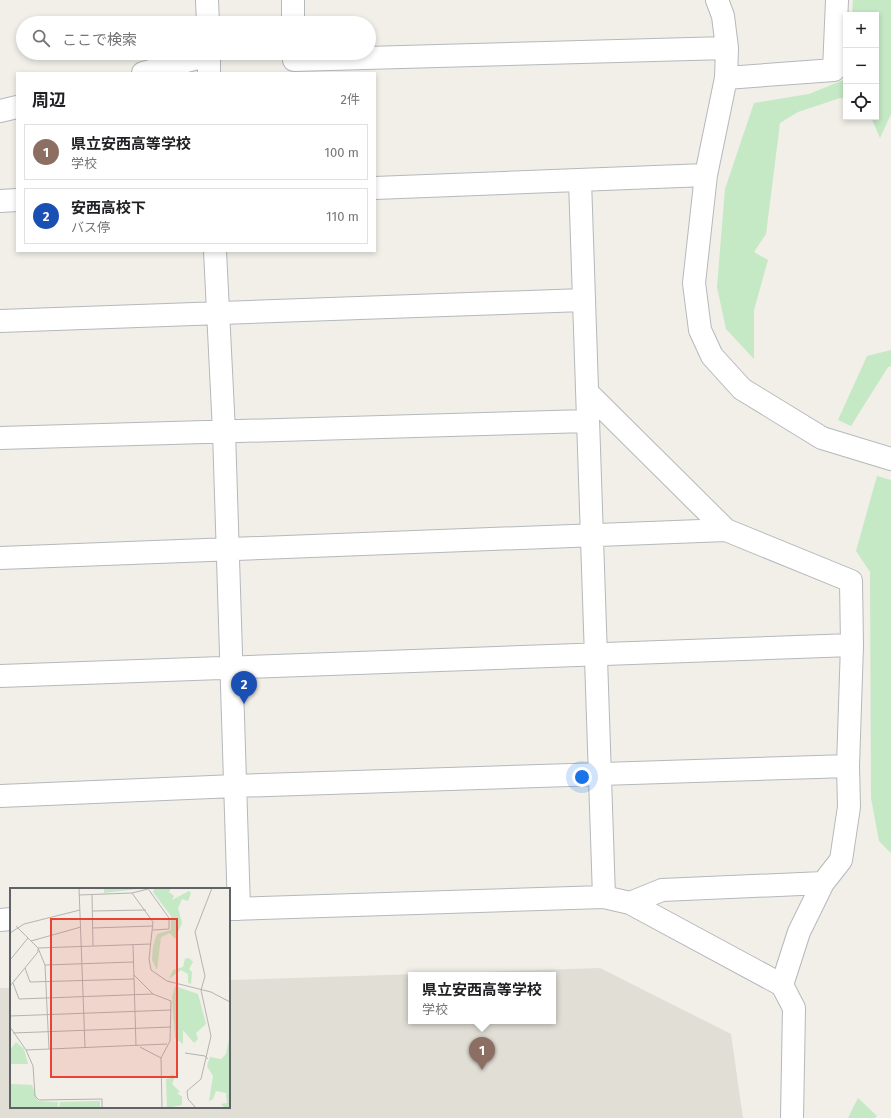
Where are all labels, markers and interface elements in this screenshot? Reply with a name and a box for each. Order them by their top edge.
map controls [843,12,879,120]
button: + [843,12,879,48]
search box [16,16,376,60]
icon: search [30,27,52,49]
text: ここで検索 [62,31,137,49]
button: − [843,48,879,84]
button: locate [843,84,879,120]
text: 周辺 [32,90,66,111]
text: 2件 [341,92,360,107]
text: 県立安西高等学校 [71,135,191,153]
text: 1 [43,145,49,160]
text: 100 m [324,145,359,160]
text: 学校 [71,156,97,171]
text: 安西高校下 [71,199,146,217]
text: 2 [43,209,49,224]
text: 110 m [326,209,359,224]
text: バス停 [71,220,110,235]
pin: 2 [231,671,257,704]
your location [572,767,592,787]
inset map [10,888,230,1108]
popup [408,972,556,1024]
text: 県立安西高等学校 [422,981,542,999]
text: 学校 [422,1002,448,1017]
pin: 1 [469,1037,495,1070]

